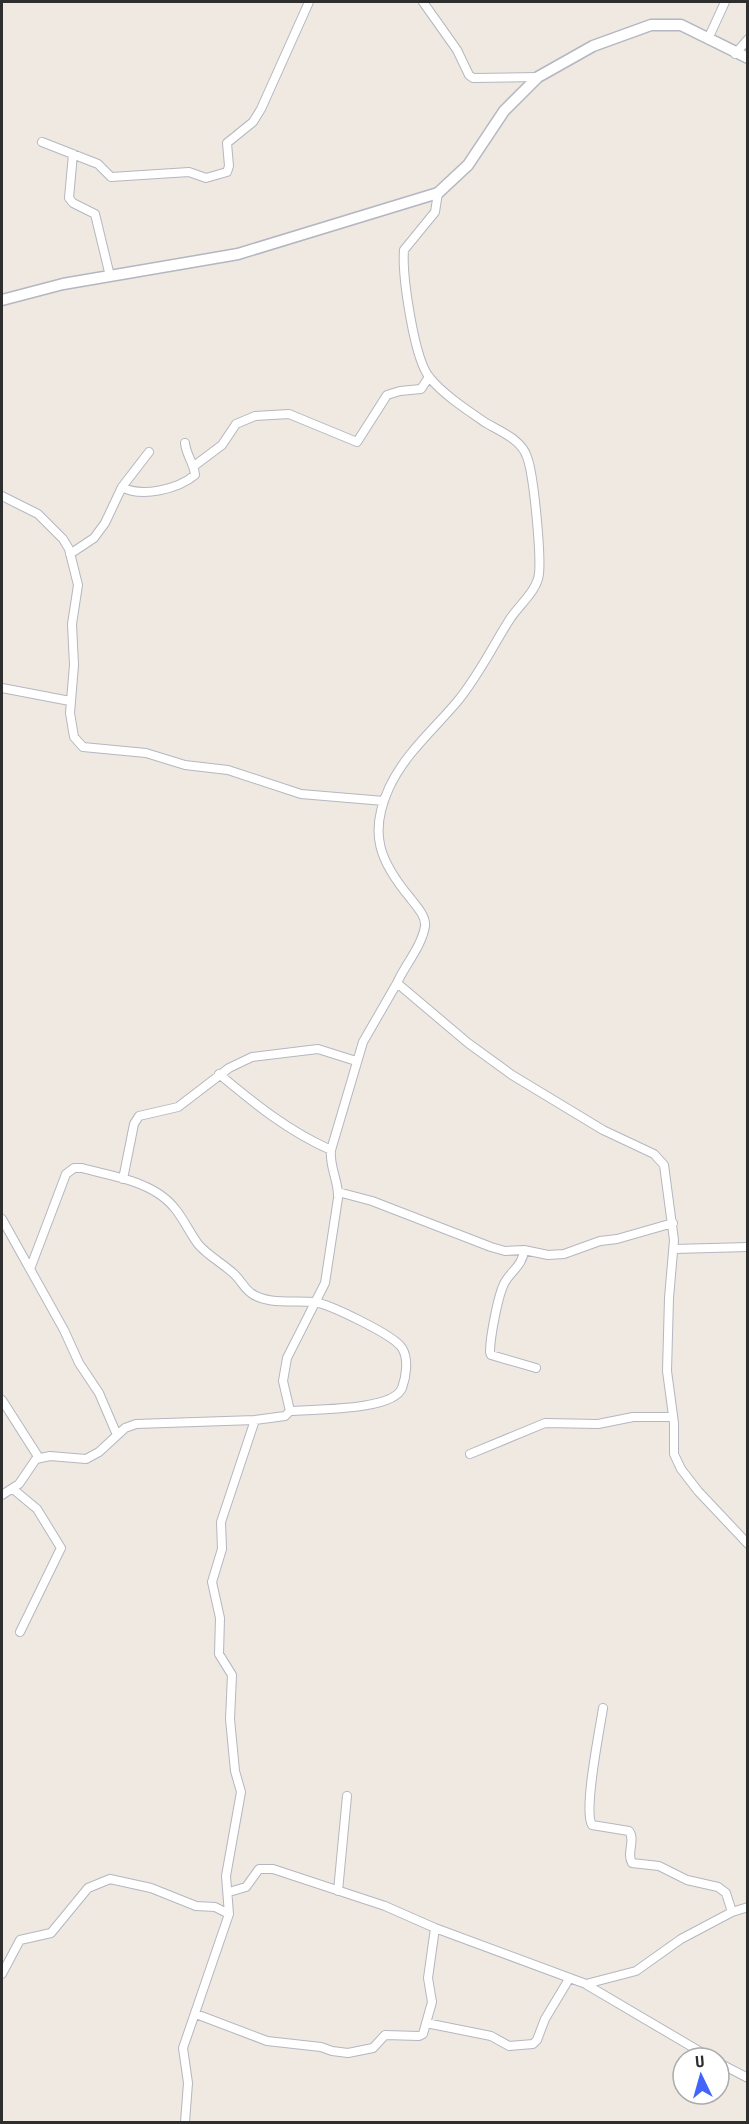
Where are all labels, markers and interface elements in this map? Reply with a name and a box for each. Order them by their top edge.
north arrow [671,2046,731,2106]
text: U [694,2052,705,2071]

